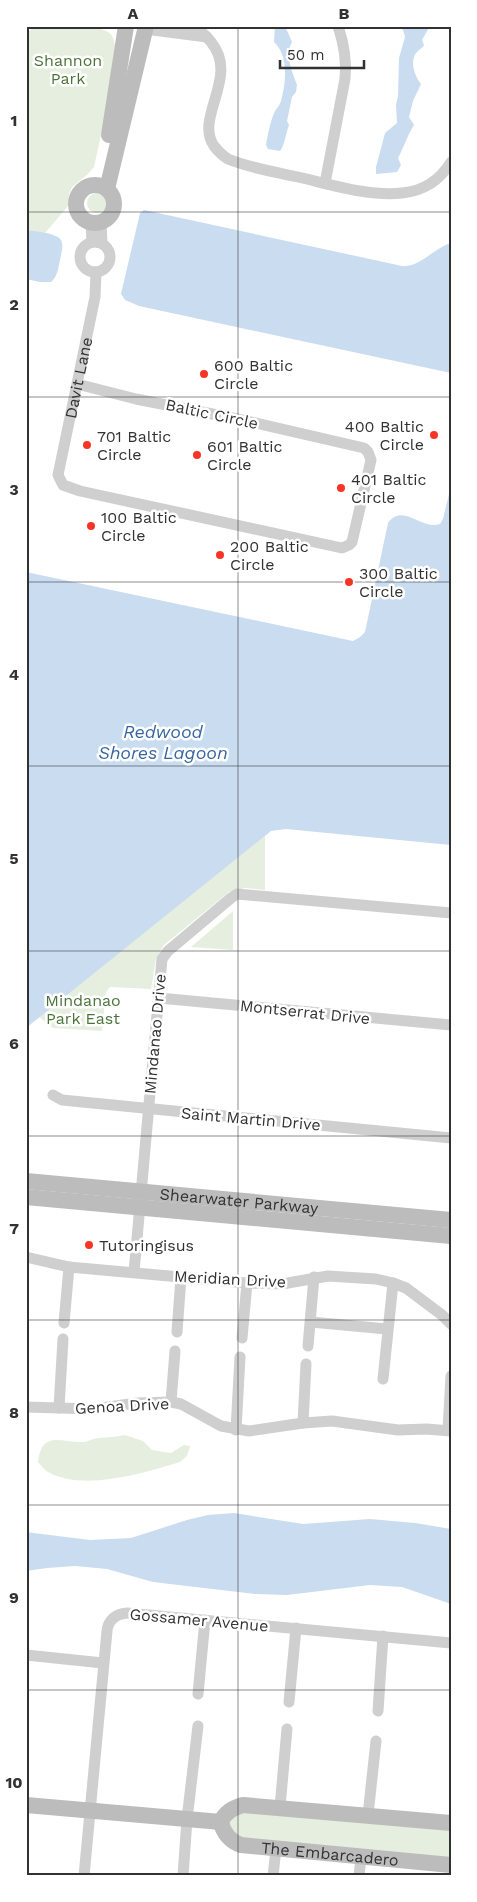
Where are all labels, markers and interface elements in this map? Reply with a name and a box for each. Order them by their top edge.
text: A [128,4,139,23]
text: B [339,4,350,23]
scale bar [280,38,363,70]
text: 50 m [287,46,324,64]
park label: Shannon Park [34,51,102,88]
text: 1 [11,111,17,130]
text: 2 [9,295,19,314]
street label: Davit Lane [60,335,96,420]
place label: 600 Baltic Circle [214,356,293,393]
marker: 600 Baltic Circle [198,368,210,380]
street label: Baltic Circle [164,395,260,433]
place label: 400 Baltic Circle [345,417,424,454]
place label: 701 Baltic Circle [97,427,171,464]
marker: 400 Baltic Circle [428,429,440,441]
place label: 601 Baltic Circle [207,437,282,474]
marker: 701 Baltic Circle [81,439,93,451]
marker: 601 Baltic Circle [191,449,203,461]
place label: 401 Baltic Circle [351,470,426,507]
text: 3 [9,480,19,499]
marker: 401 Baltic Circle [335,482,347,494]
place label: 100 Baltic Circle [101,508,177,545]
marker: 100 Baltic Circle [85,520,97,532]
place label: 200 Baltic Circle [230,537,309,574]
marker: 200 Baltic Circle [214,549,226,561]
place label: 300 Baltic Circle [359,564,438,601]
marker: 300 Baltic Circle [343,576,355,588]
text: 4 [9,665,19,684]
water label: Redwood Shores Lagoon [98,721,228,763]
text: 5 [9,849,19,868]
street label: Mindanao Drive [140,973,170,1095]
park label: Mindanao Park East [45,991,121,1028]
street label: Montserrat Drive [239,996,371,1028]
text: 6 [9,1034,19,1053]
street label: Saint Martin Drive [180,1103,322,1135]
street label: Shearwater Parkway [159,1184,320,1217]
text: 7 [9,1219,19,1238]
place label: Tutoringisus [99,1236,194,1255]
marker: Tutoringisus [83,1239,95,1251]
street label: Meridian Drive [174,1267,286,1291]
street label: Genoa Drive [74,1394,170,1418]
text: 8 [9,1403,19,1422]
text: 9 [9,1588,19,1607]
street label: Gossamer Avenue [129,1604,269,1636]
text: 10 [5,1773,23,1792]
street label: The Embarcadero [260,1837,400,1869]

